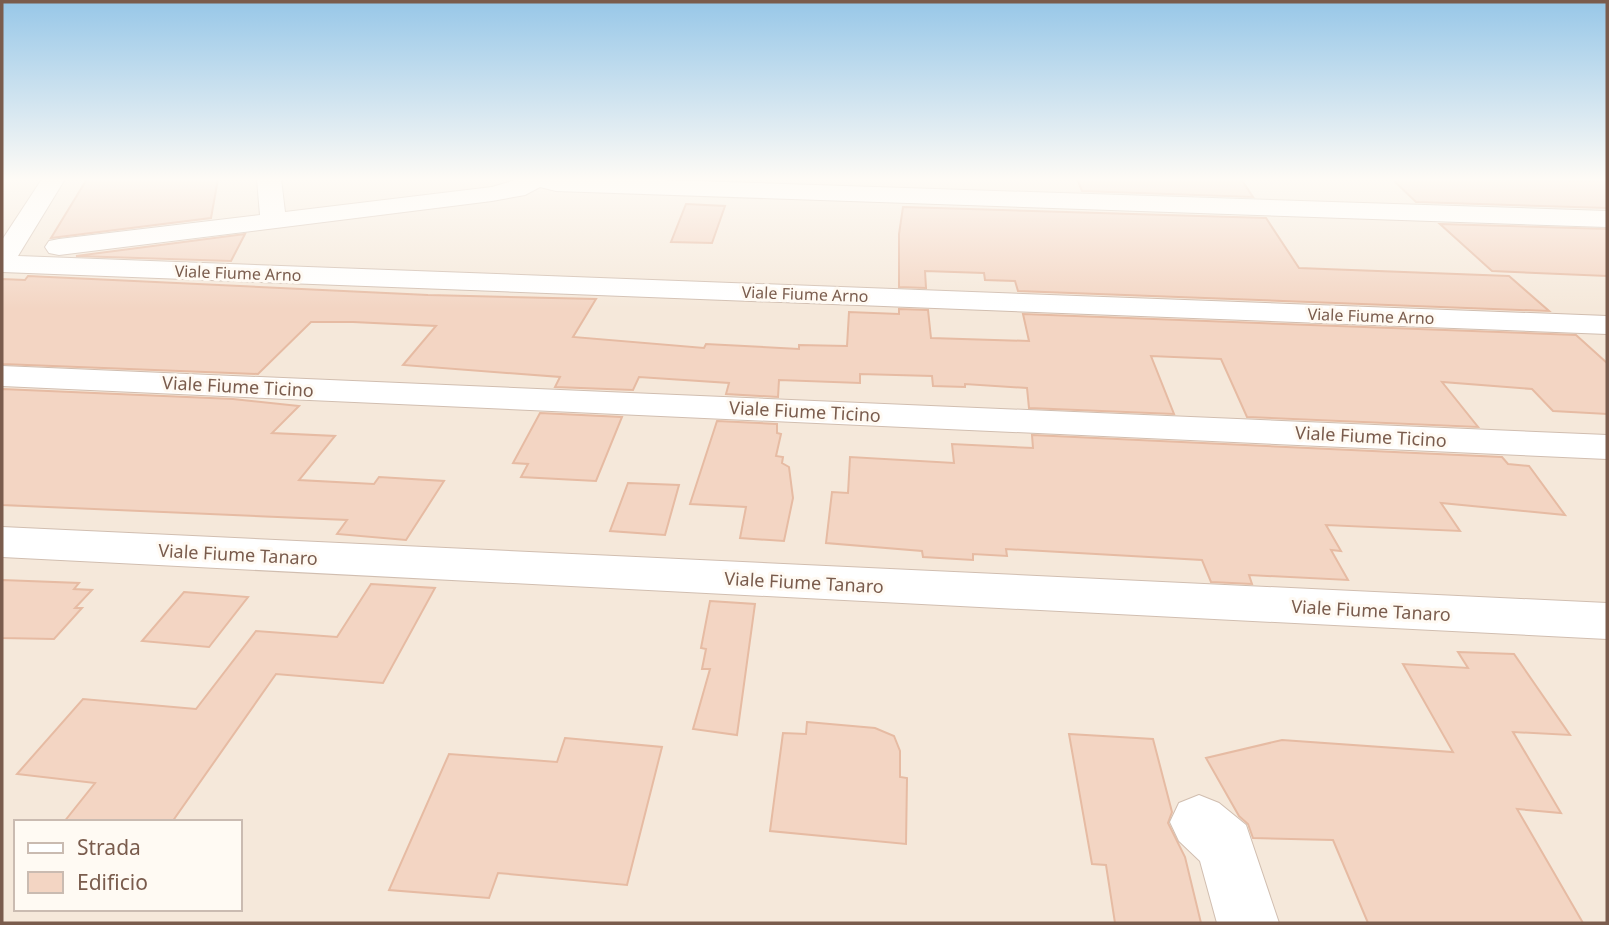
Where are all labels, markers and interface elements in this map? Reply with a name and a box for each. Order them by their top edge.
street label: Viale Fiume Arno [174,260,302,286]
street label: Viale Fiume Arno [741,281,869,307]
street label: Viale Fiume Arno [1307,303,1435,329]
street label: Viale Fiume Ticino [162,370,314,402]
street label: Viale Fiume Ticino [729,395,881,427]
street label: Viale Fiume Ticino [1295,420,1447,452]
street label: Viale Fiume Tanaro [158,538,318,570]
street label: Viale Fiume Tanaro [724,566,884,598]
street label: Viale Fiume Tanaro [1291,594,1451,626]
legend [14,820,242,911]
text: Strada [77,833,141,861]
text: Edificio [77,868,148,896]

